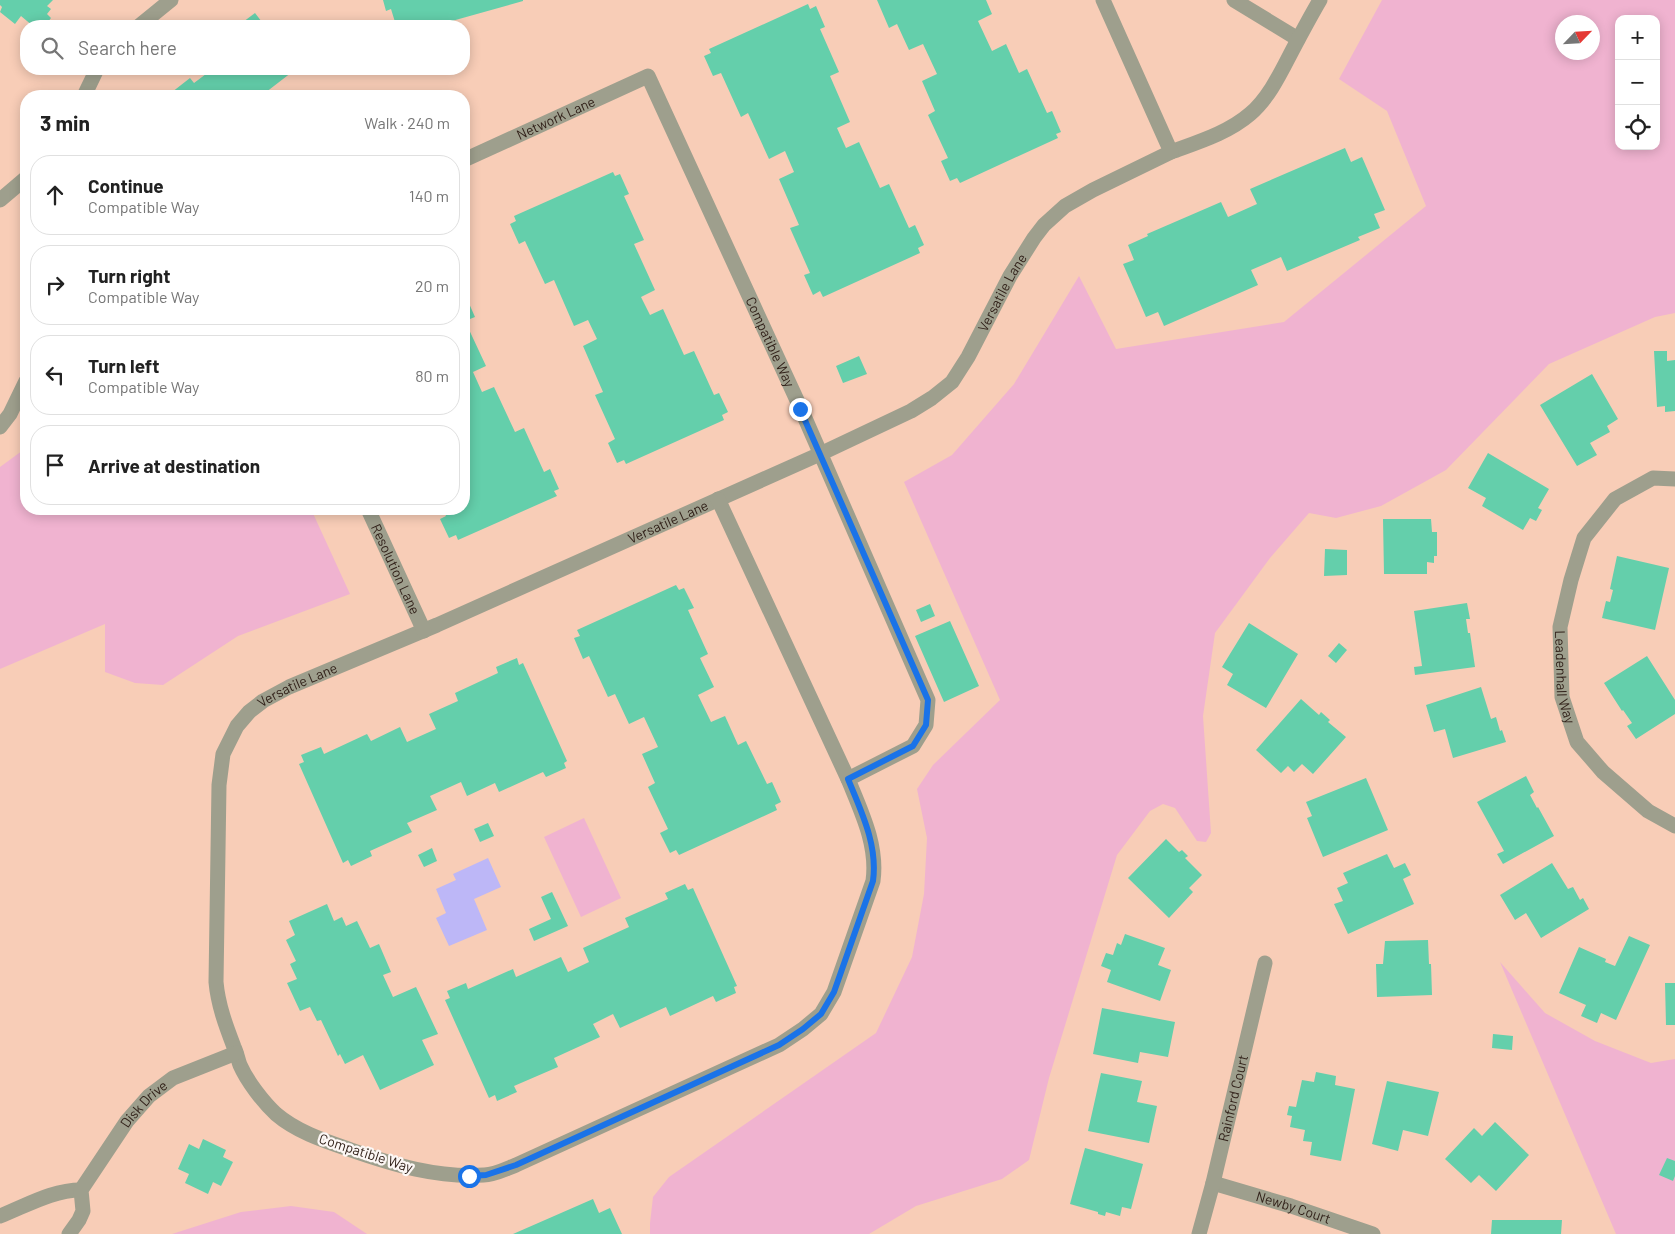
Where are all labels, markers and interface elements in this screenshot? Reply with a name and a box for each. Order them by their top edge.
north arrow [1555,15,1600,60]
map controls [1615,15,1660,150]
button: + [1615,15,1660,60]
search box [20,20,470,75]
icon: search [38,34,66,62]
text: Search here [78,36,177,59]
button: − [1615,60,1660,105]
street label: Network Lane [514,92,598,143]
button: locate [1615,105,1660,150]
text: 3 min [40,110,90,135]
text: Walk · 240 m [364,113,450,132]
text: Continue [88,174,164,197]
icon: ahead [41,181,69,209]
text: 140 m [409,186,449,205]
text: Compatible Way [88,197,199,216]
street label: Versatile Lane [974,250,1030,334]
text: Turn right [88,264,170,287]
icon: right [41,271,69,299]
text: 20 m [415,276,449,295]
text: Compatible Way [88,287,199,306]
street label: Compatible Way [743,294,799,390]
text: Turn left [88,354,159,377]
icon: left [41,361,69,389]
text: 80 m [415,366,449,385]
text: Compatible Way [88,377,199,396]
route end [789,398,812,421]
icon: arrive [41,451,69,479]
text: Arrive at destination [88,454,260,477]
street label: Versatile Lane [625,496,711,547]
street label: Resolution Lane [368,521,424,617]
street label: Leadenhall Way [1552,630,1579,726]
street label: Versatile Lane [253,659,340,710]
street label: Rainford Court [1214,1053,1251,1143]
street label: Disk Drive [116,1076,170,1131]
street label: Compatible Way [317,1129,416,1176]
route start [458,1165,481,1188]
street label: Newby Court [1254,1187,1333,1227]

